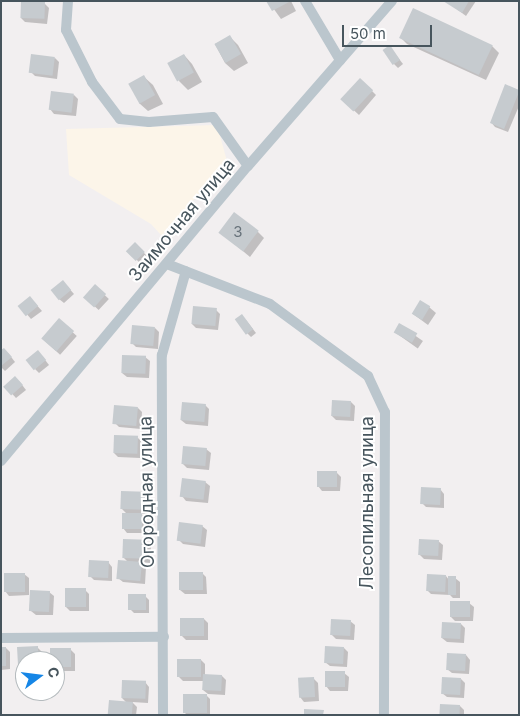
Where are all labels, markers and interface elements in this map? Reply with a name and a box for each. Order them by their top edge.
scale bar [345,15,435,47]
text: 50 m [350,24,386,43]
street label: Заимочная улица [124,154,240,286]
house number: 3 [233,223,243,241]
street label: Огородная улица [135,416,159,568]
street label: Лесопильная улица [356,416,378,590]
north arrow [15,651,65,701]
text: С [44,665,64,679]

